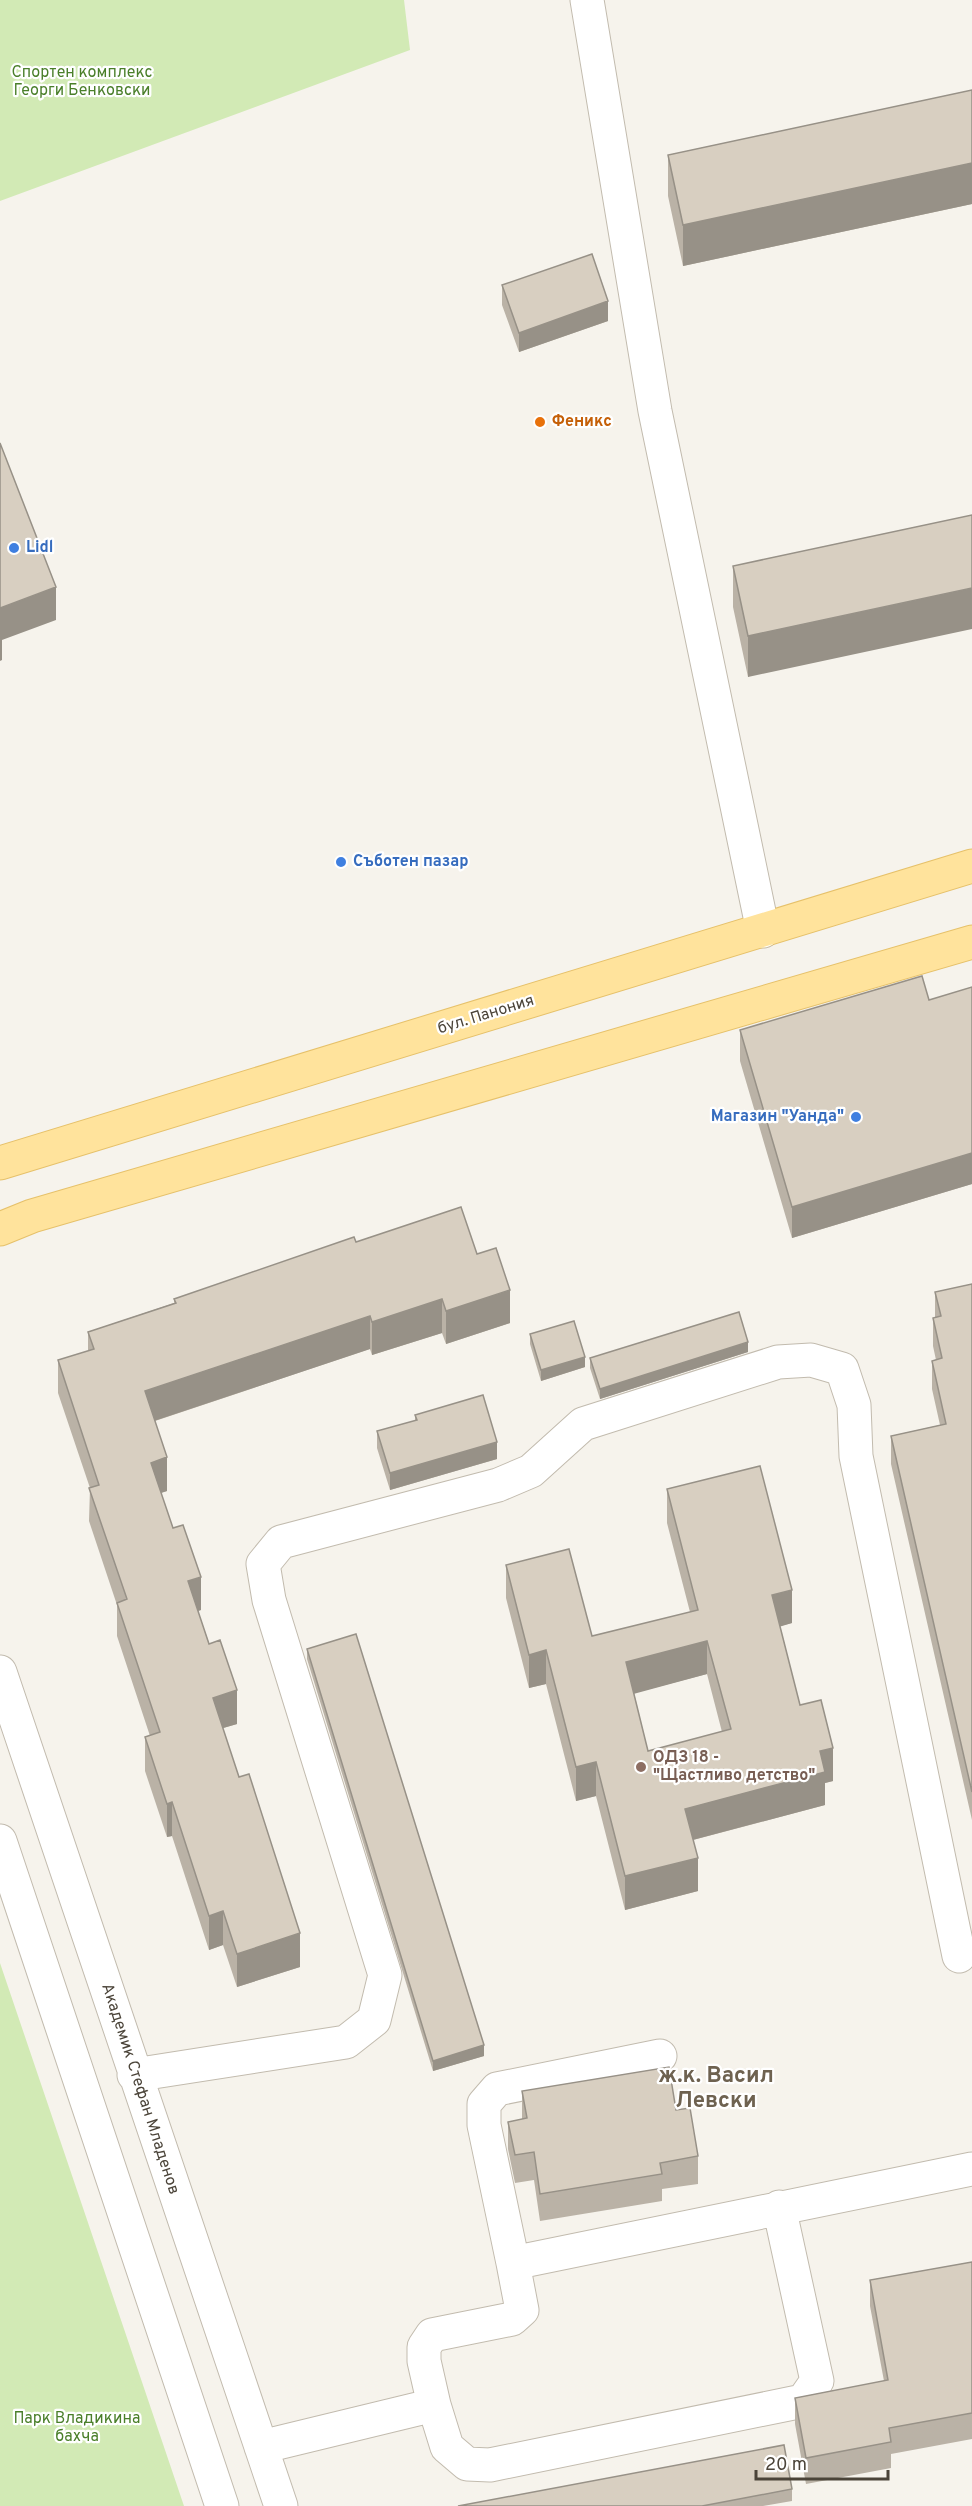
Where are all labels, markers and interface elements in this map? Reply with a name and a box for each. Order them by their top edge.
park label: Спортен комплекс Георги Бенковски [11,63,153,101]
place label: Феникс [552,412,612,432]
marker: Феникс [533,415,547,429]
place label: Lidl [26,538,53,558]
marker: Lidl [7,541,21,555]
place label: Съботен пазар [353,852,468,872]
marker: Съботен пазар [334,855,348,869]
street label: бул. Панония [435,991,537,1039]
place label: Магазин "Уанда" [711,1107,844,1127]
marker: Магазин "Уанда" [849,1110,863,1124]
place label: ОДЗ 18 - "Щастливо детство" [653,1748,815,1786]
marker: ОДЗ 18 - "Щастливо детство" [634,1760,648,1774]
street label: Академик Стефан Младенов [96,1981,184,2197]
district label: ж.к. Васил Левски [658,2063,774,2115]
park label: Парк Владикина бахча [14,2409,140,2447]
scale bar [756,2443,888,2481]
text: 20 m [765,2454,807,2477]

